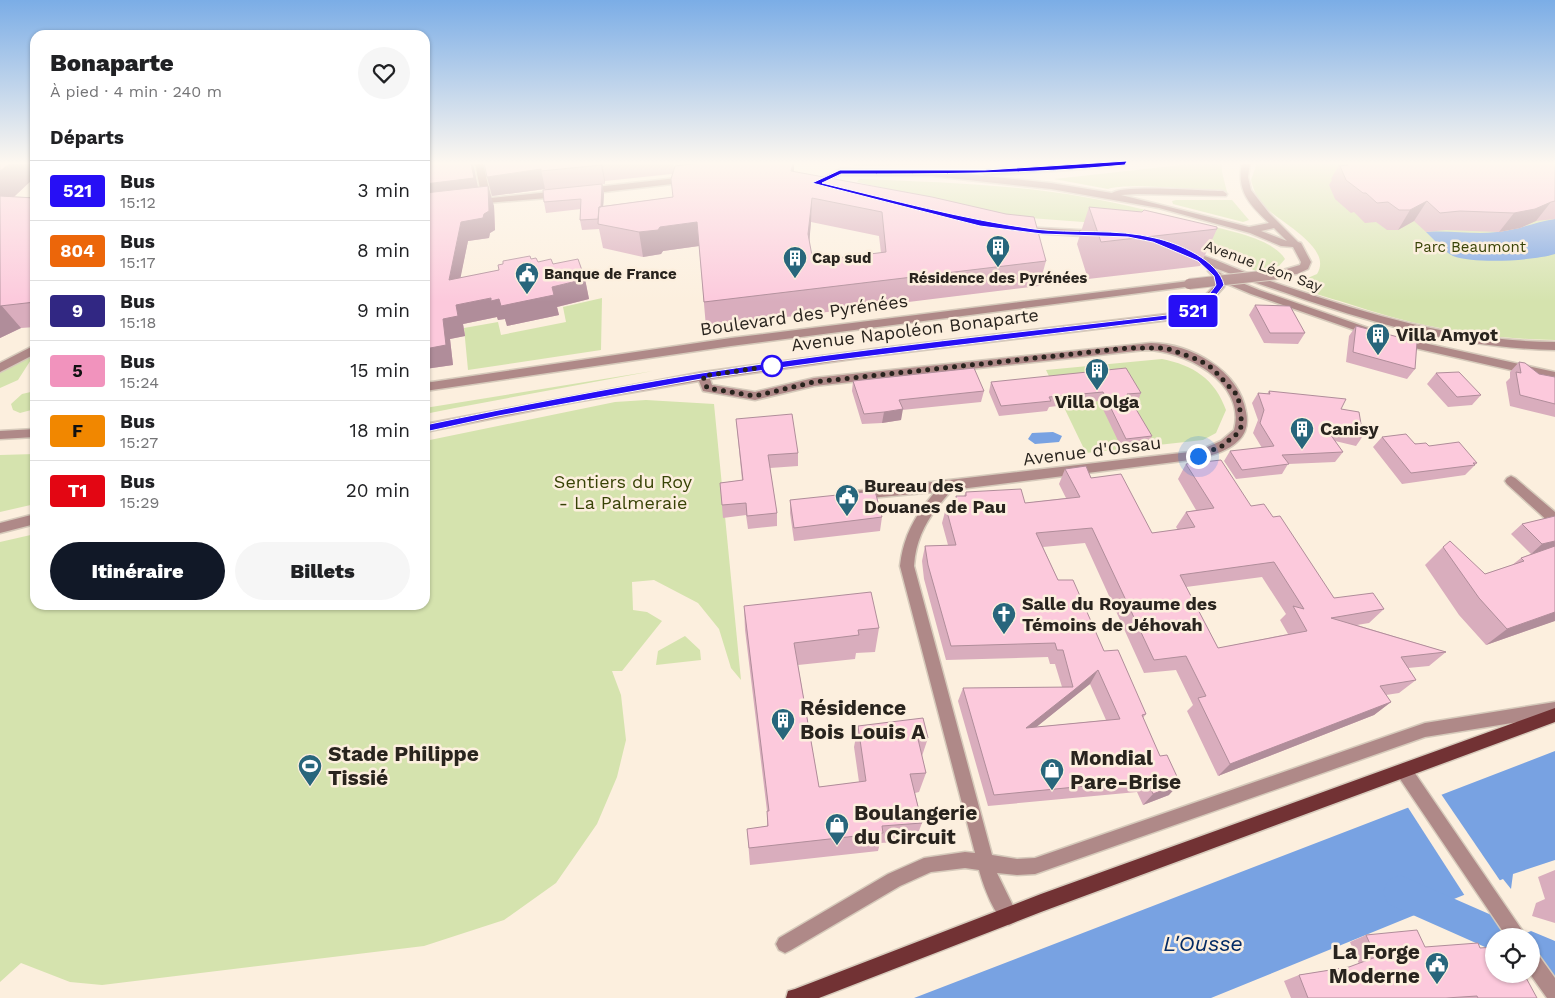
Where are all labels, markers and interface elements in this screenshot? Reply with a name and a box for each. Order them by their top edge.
button: heart [358,47,410,99]
text: Bonaparte [50,49,174,77]
text: À pied · 4 min · 240 m [50,82,222,101]
text: Départs [50,126,124,149]
text: Bus [120,170,155,193]
text: 3 min [358,179,410,202]
text: 521 [63,180,92,201]
text: 15:12 [120,193,156,212]
text: Bus [120,230,155,253]
building icon: Résidence des Pyrénées [985,234,1011,268]
street label: Avenue Léon Say [1202,236,1325,296]
park label: Parc Beaumont [1414,238,1527,256]
text: 8 min [357,239,410,262]
text: 804 [60,240,95,261]
building icon: Cap sud [782,245,808,279]
place label: Cap sud [812,249,871,267]
text: 15:17 [120,253,156,272]
public building icon: Banque de France [514,261,540,295]
place label: Banque de France [544,265,677,283]
place label: Résidence des Pyrénées [909,269,1087,287]
text: Bus [120,290,155,313]
street label: Boulevard des Pyrénées [699,290,909,339]
line badge: 521 [1164,295,1222,327]
text: 9 min [357,299,410,322]
text: 9 [72,300,83,321]
text: 521 [1179,300,1207,321]
street label: Avenue Napoléon Bonaparte [790,304,1040,355]
text: 15:18 [120,313,156,332]
building icon: Villa Amyot [1365,322,1391,356]
place label: Villa Amyot [1396,324,1498,345]
text: Bus [120,350,155,373]
unlabelled marker [761,355,783,377]
building icon: Villa Olga [1084,357,1110,391]
text: 15 min [350,359,410,382]
text: 5 [72,360,83,381]
text: 15:24 [120,373,159,392]
place label: Villa Olga [1055,391,1140,412]
text: Bus [120,410,155,433]
building icon: Canisy [1289,416,1315,450]
place label: Canisy [1320,418,1379,439]
text: 18 min [349,419,410,442]
text: F [72,420,83,441]
street label: Avenue d'Ossau [1022,432,1162,469]
text: 15:27 [120,433,158,452]
your location [1186,444,1211,469]
text: Bus [120,470,155,493]
park label: Sentiers du Roy - La Palmeraie [554,471,693,513]
place label: Bureau des Douanes de Pau [864,475,1006,517]
text: 20 min [346,479,410,502]
text: T1 [68,480,87,501]
public building icon: Bureau des Douanes de Pau [834,483,860,517]
text: 15:29 [120,493,160,512]
button: Itinéraire [50,542,225,600]
button: Billets [235,542,410,600]
place label: Salle du Royaume des Témoins de Jéhovah [1022,593,1217,635]
church icon: Salle du Royaume des Témoins de Jéhovah [991,601,1017,635]
place label: Résidence Bois Louis A [800,695,926,744]
building icon: Résidence Bois Louis A [770,707,796,741]
place label: Stade Philippe Tissié [328,741,479,790]
place label: Mondial Pare-Brise [1070,745,1181,794]
sports icon: Stade Philippe Tissié [297,753,323,787]
shop icon: Mondial Pare-Brise [1039,757,1065,791]
place label: Boulangerie du Circuit [854,800,977,849]
shop icon: Boulangerie du Circuit [824,812,850,846]
map controls [1485,928,1540,983]
button: locate [1485,928,1540,983]
water label: L'Ousse [1163,931,1243,956]
place label: La Forge Moderne [1329,939,1420,988]
public building icon: La Forge Moderne [1424,951,1450,985]

